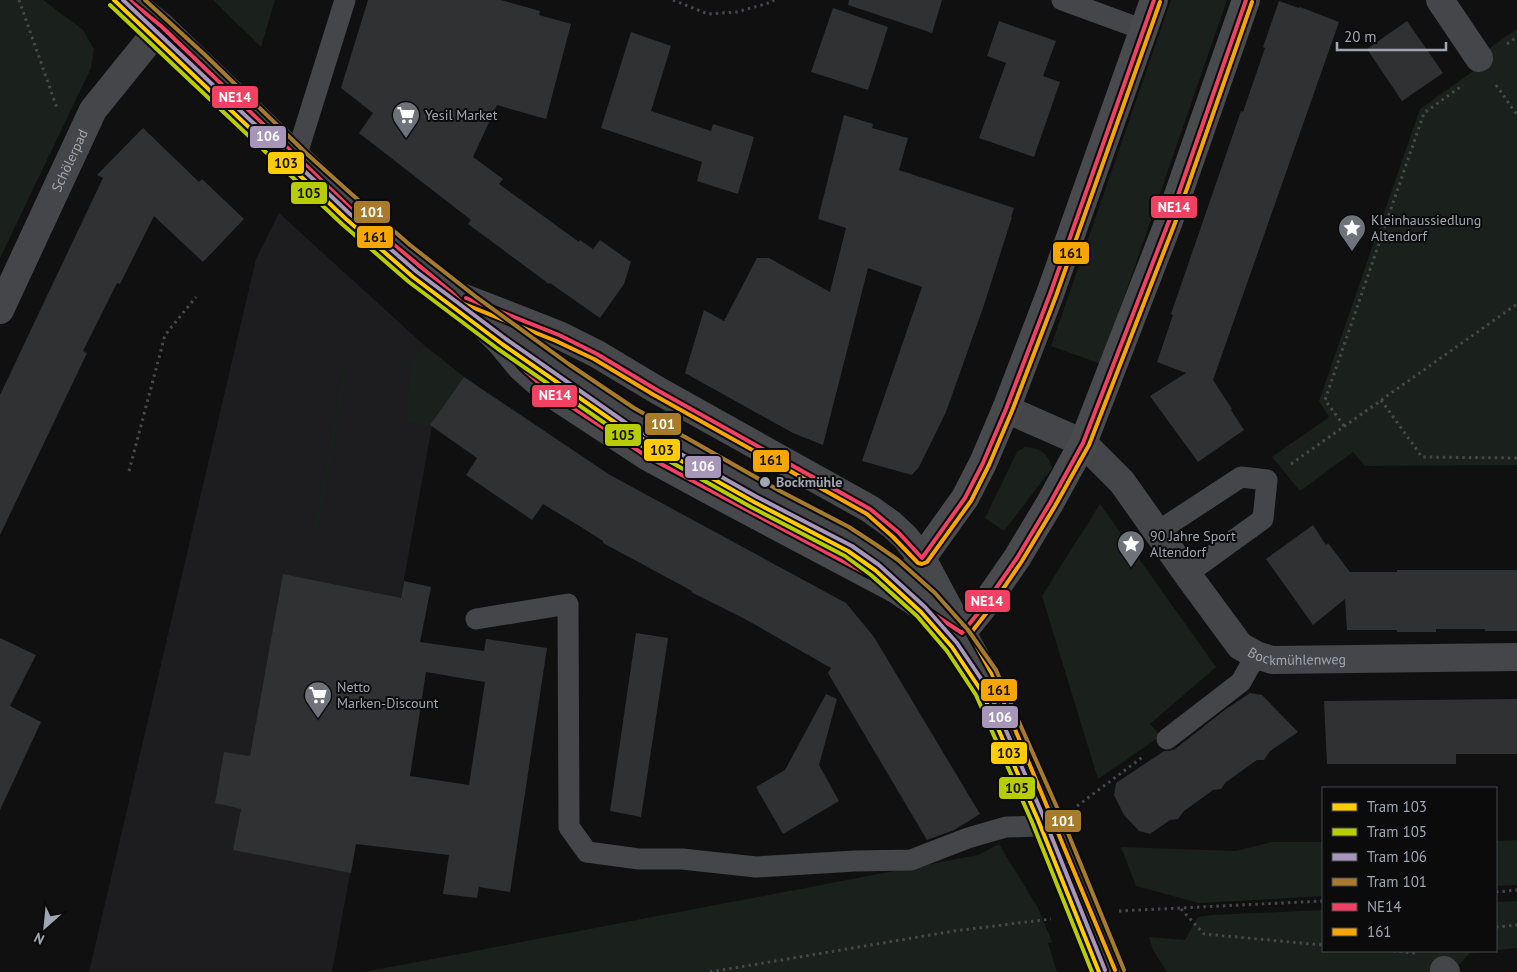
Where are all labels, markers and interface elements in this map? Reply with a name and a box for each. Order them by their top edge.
scale bar [1337,20,1446,52]
text: 20 m [1344,27,1377,46]
line badge: NE14 [211,85,259,109]
text: NE14 [219,88,251,106]
supermarket icon: Yesil Market [391,100,421,139]
place label: Yesil Market [425,106,498,124]
line badge: 106 [249,125,287,149]
street label: Schölerpad [47,126,92,195]
text: 106 [256,127,280,145]
line badge: 103 [267,151,305,175]
text: 103 [274,154,298,172]
line badge: 105 [290,181,328,205]
text: 105 [297,184,321,202]
line badge: NE14 [1150,195,1198,219]
text: NE14 [1158,198,1190,216]
line badge: 101 [353,200,391,224]
text: 101 [360,203,384,221]
place label: Kleinhaussiedlung Altendorf [1371,211,1481,245]
place icon: Kleinhaussiedlung Altendorf [1337,213,1367,252]
line badge: 161 [356,225,394,249]
text: 161 [363,228,387,246]
line badge: 161 [1052,241,1090,265]
text: 161 [1059,244,1083,262]
line badge: NE14 [531,384,578,408]
text: NE14 [539,386,571,404]
line badge: 101 [644,412,682,436]
text: 101 [651,415,675,433]
line badge: 105 [604,423,642,447]
text: 105 [611,426,635,444]
line badge: 103 [643,438,681,462]
text: 103 [650,441,674,459]
line badge: 161 [752,449,790,473]
text: 161 [759,451,783,469]
line badge: 106 [684,455,722,479]
text: 106 [691,457,715,475]
place label: Bockmühle [776,473,842,491]
marker: Bockmühle [758,475,772,489]
place label: 90 Jahre Sport Altendorf [1150,527,1236,561]
place icon: 90 Jahre Sport Altendorf [1116,529,1146,568]
line badge: NE14 [964,589,1011,613]
text: NE14 [971,592,1003,610]
street label: Bockmühlenweg [1244,643,1346,669]
place label: Netto Marken-Discount [337,678,439,712]
line badge: 161 [980,678,1018,702]
supermarket icon: Netto Marken-Discount [303,680,333,719]
text: 161 [987,681,1011,699]
line badge: 106 [981,705,1019,729]
text: 106 [988,708,1012,726]
line badge: 103 [990,741,1028,765]
text: 103 [997,744,1021,762]
line badge: 105 [998,776,1036,800]
text: 105 [1005,779,1029,797]
legend [1322,787,1497,952]
text: Tram 103 [1367,797,1427,816]
line badge: 101 [1044,809,1082,833]
text: 101 [1051,812,1075,830]
text: Tram 105 [1367,822,1427,841]
text: Tram 106 [1367,847,1427,866]
text: Tram 101 [1367,872,1427,891]
text: NE14 [1367,897,1402,916]
north arrow [20,902,70,952]
text: 161 [1367,922,1392,941]
text: N [31,928,47,949]

